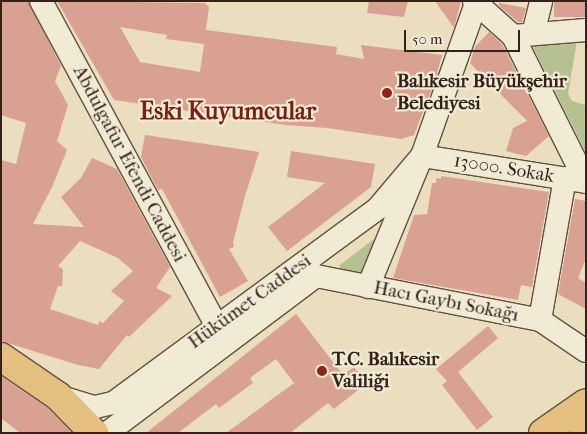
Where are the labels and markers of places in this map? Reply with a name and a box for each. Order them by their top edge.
place label: Balıkesir Büyükşehir Belediyesi [397,71,567,115]
marker: Balıkesir Büyükşehir Belediyesi [381,87,393,99]
place label: T.C. Balıkesir Valiliği [332,349,439,393]
marker: T.C. Balıkesir Valiliği [316,365,328,377]

